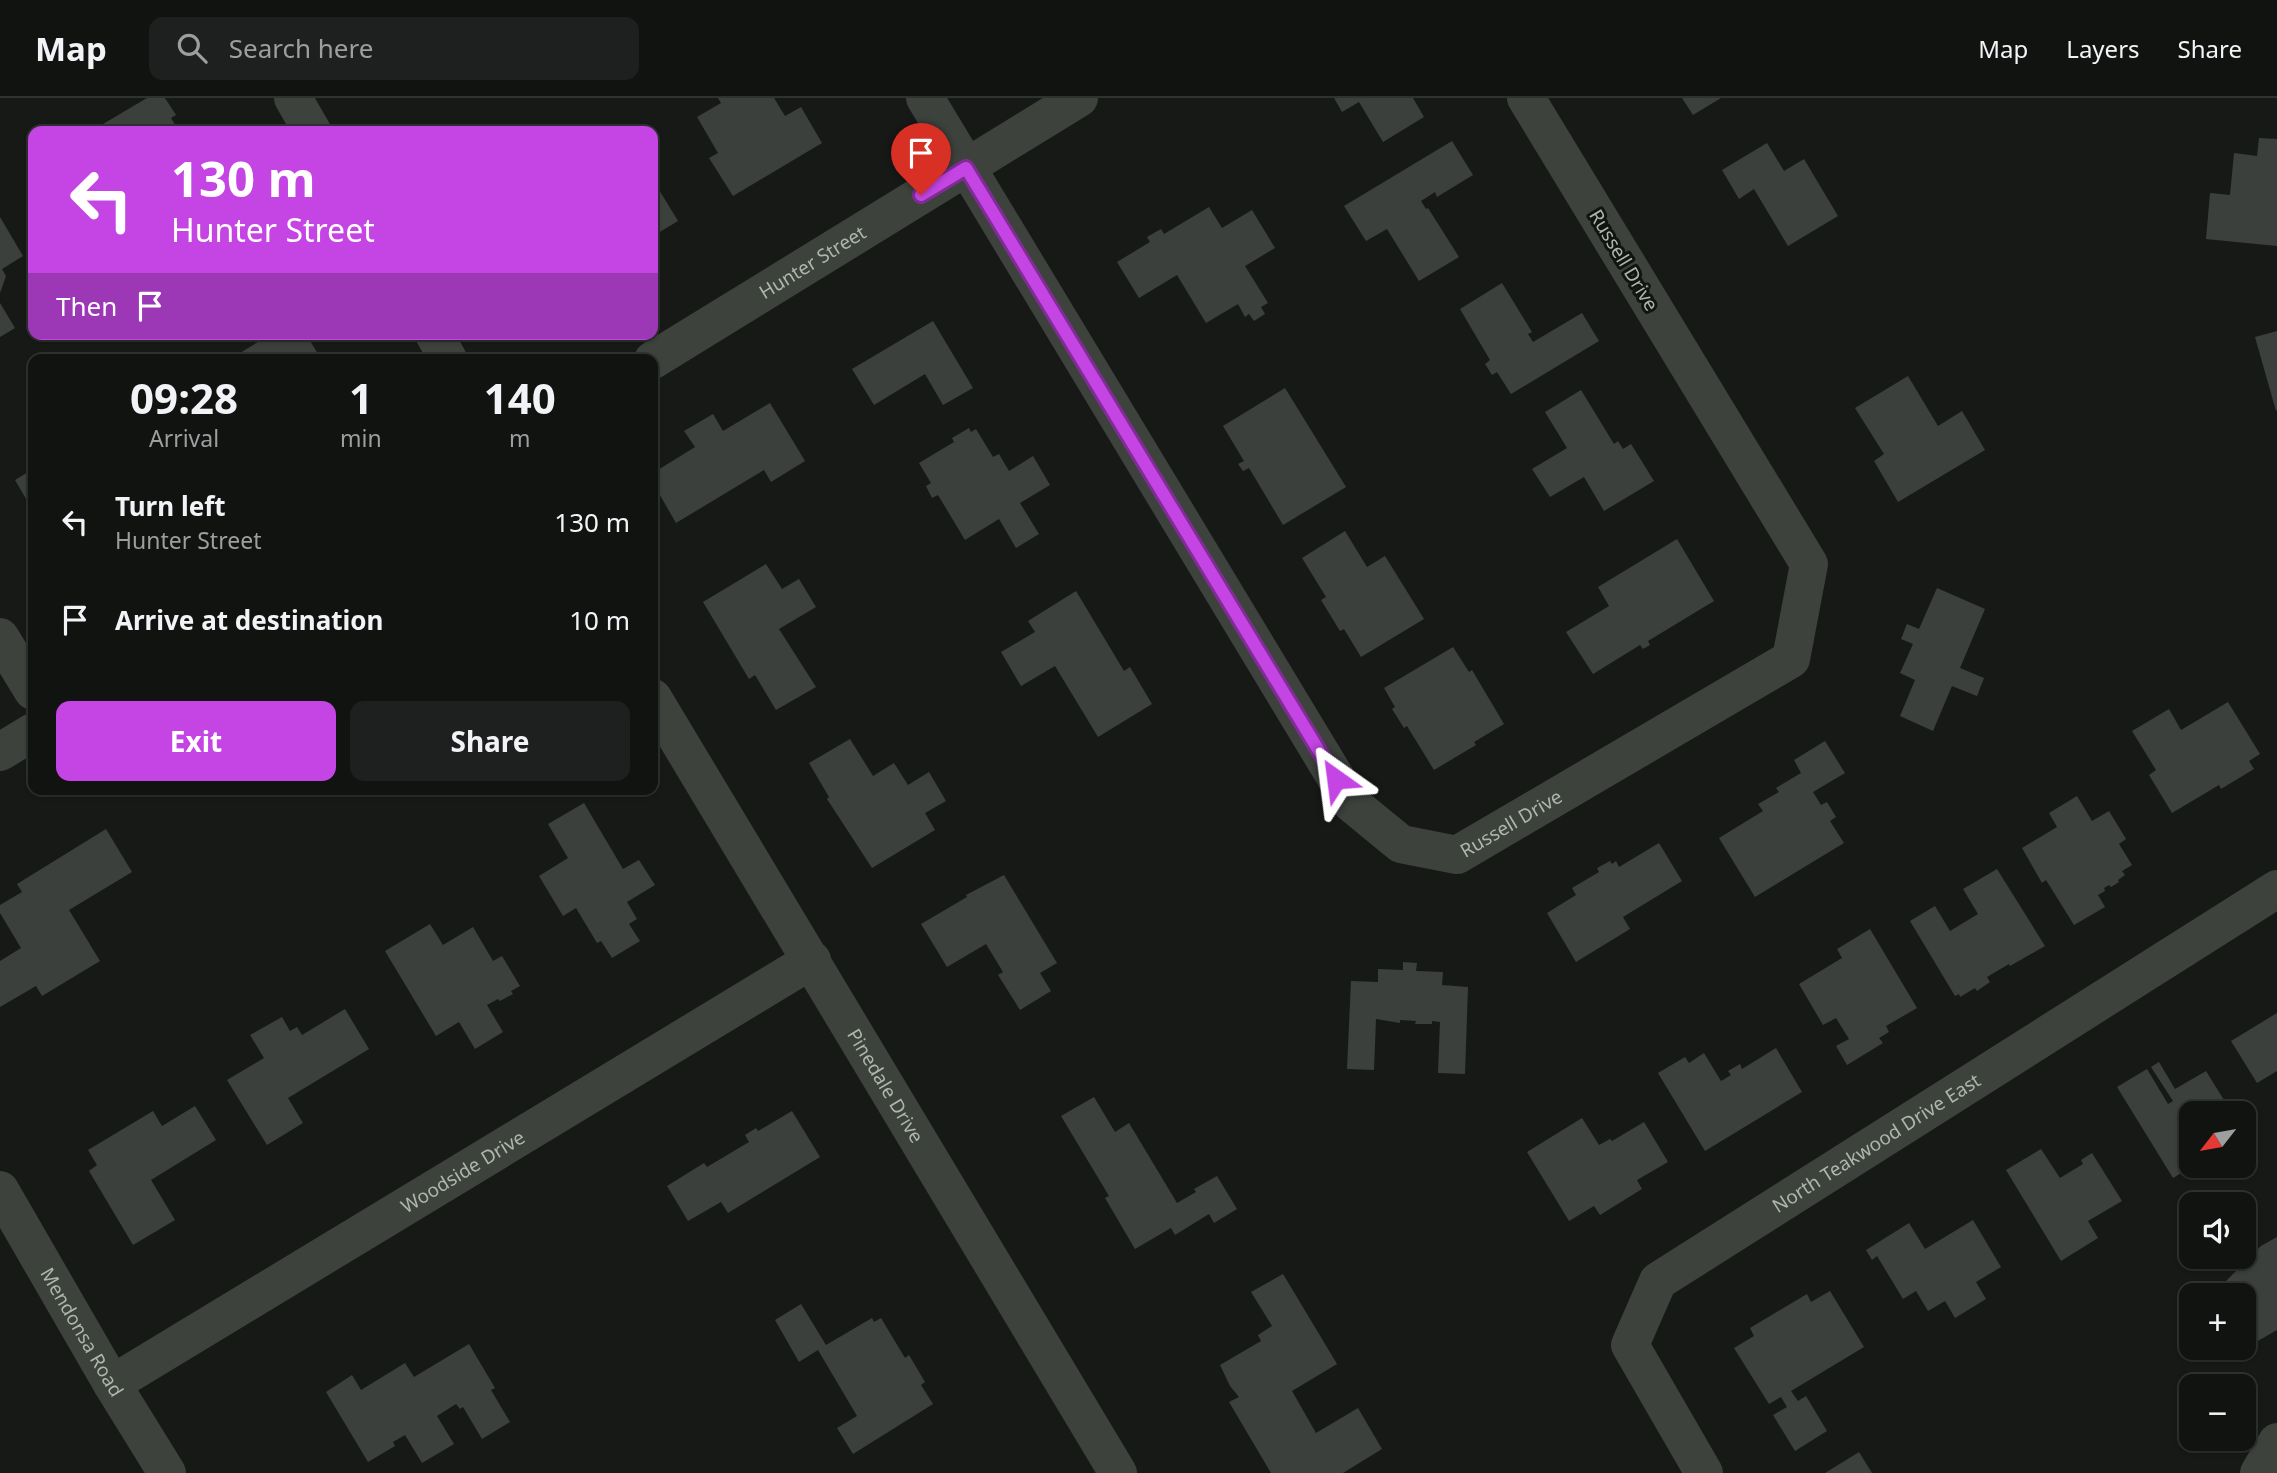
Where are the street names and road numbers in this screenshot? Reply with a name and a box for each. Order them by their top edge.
street label: Russell Drive [1583,204,1665,316]
street label: Hunter Street [754,219,871,305]
street label: Russell Drive [1455,783,1567,863]
street label: Pinedale Drive [841,1024,930,1148]
street label: North Teakwood Drive East [1767,1067,1985,1219]
street label: Woodside Drive [396,1124,529,1219]
street label: Mendonsa Road [34,1263,130,1401]

